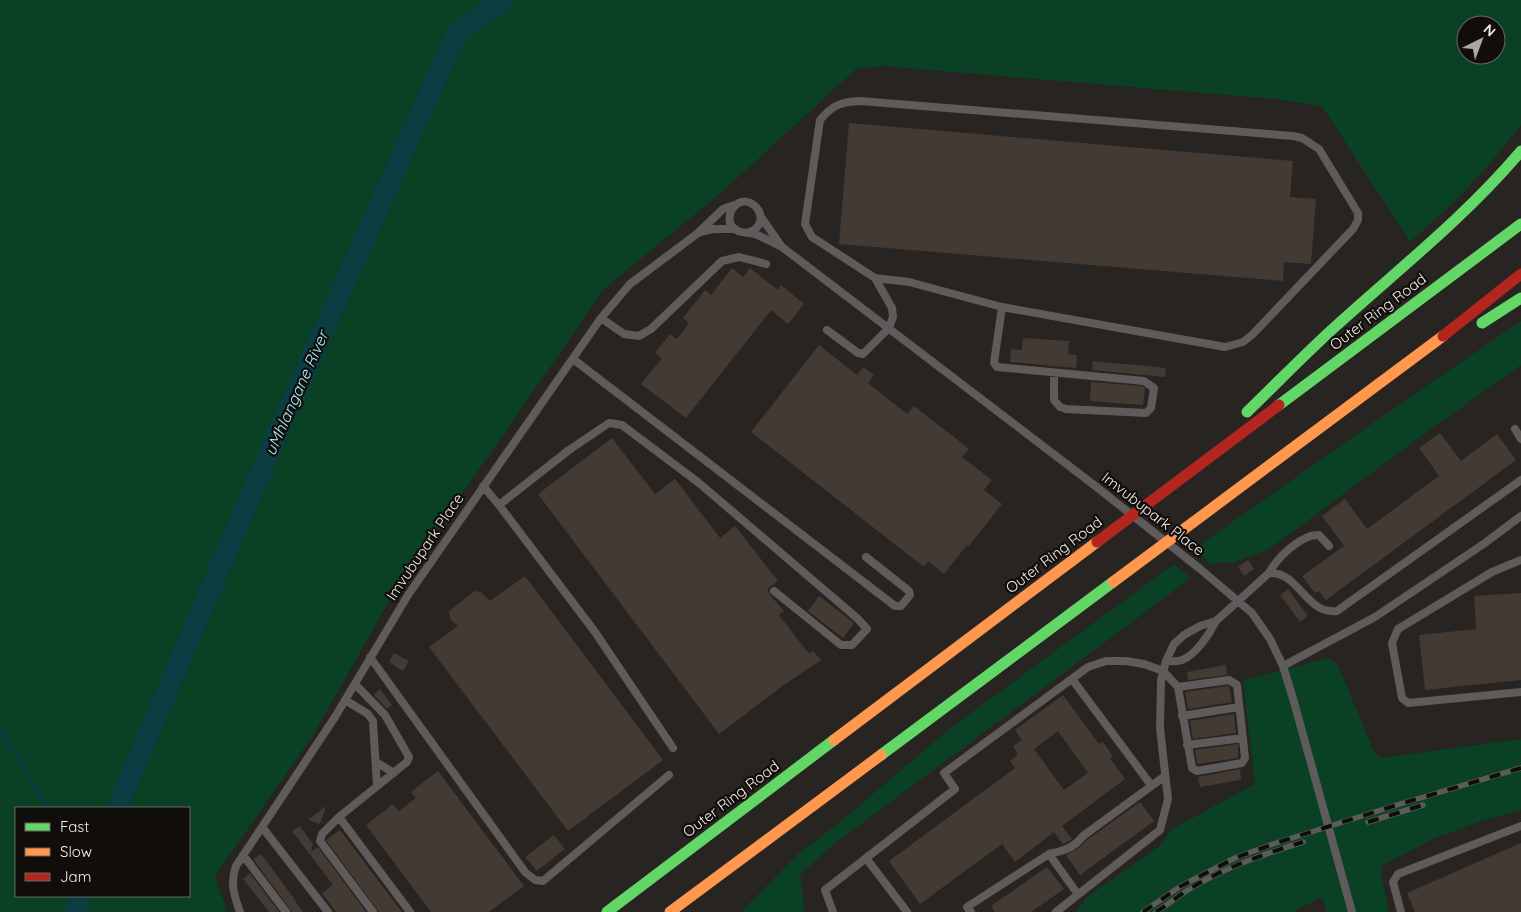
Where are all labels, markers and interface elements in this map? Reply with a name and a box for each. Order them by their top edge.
north arrow [1456,15,1506,65]
text: N [1480,20,1500,40]
street label: Outer Ring Road [1326,269,1430,354]
water label: uMhlangane River [260,326,333,458]
street label: Imvubupark Place [1098,468,1209,560]
street label: Imvubupark Place [382,489,467,604]
street label: Outer Ring Road [1002,512,1106,597]
street label: Outer Ring Road [679,756,783,841]
legend [15,807,190,897]
text: Fast [60,817,89,836]
text: Slow [60,842,92,861]
text: Jam [60,867,91,886]

